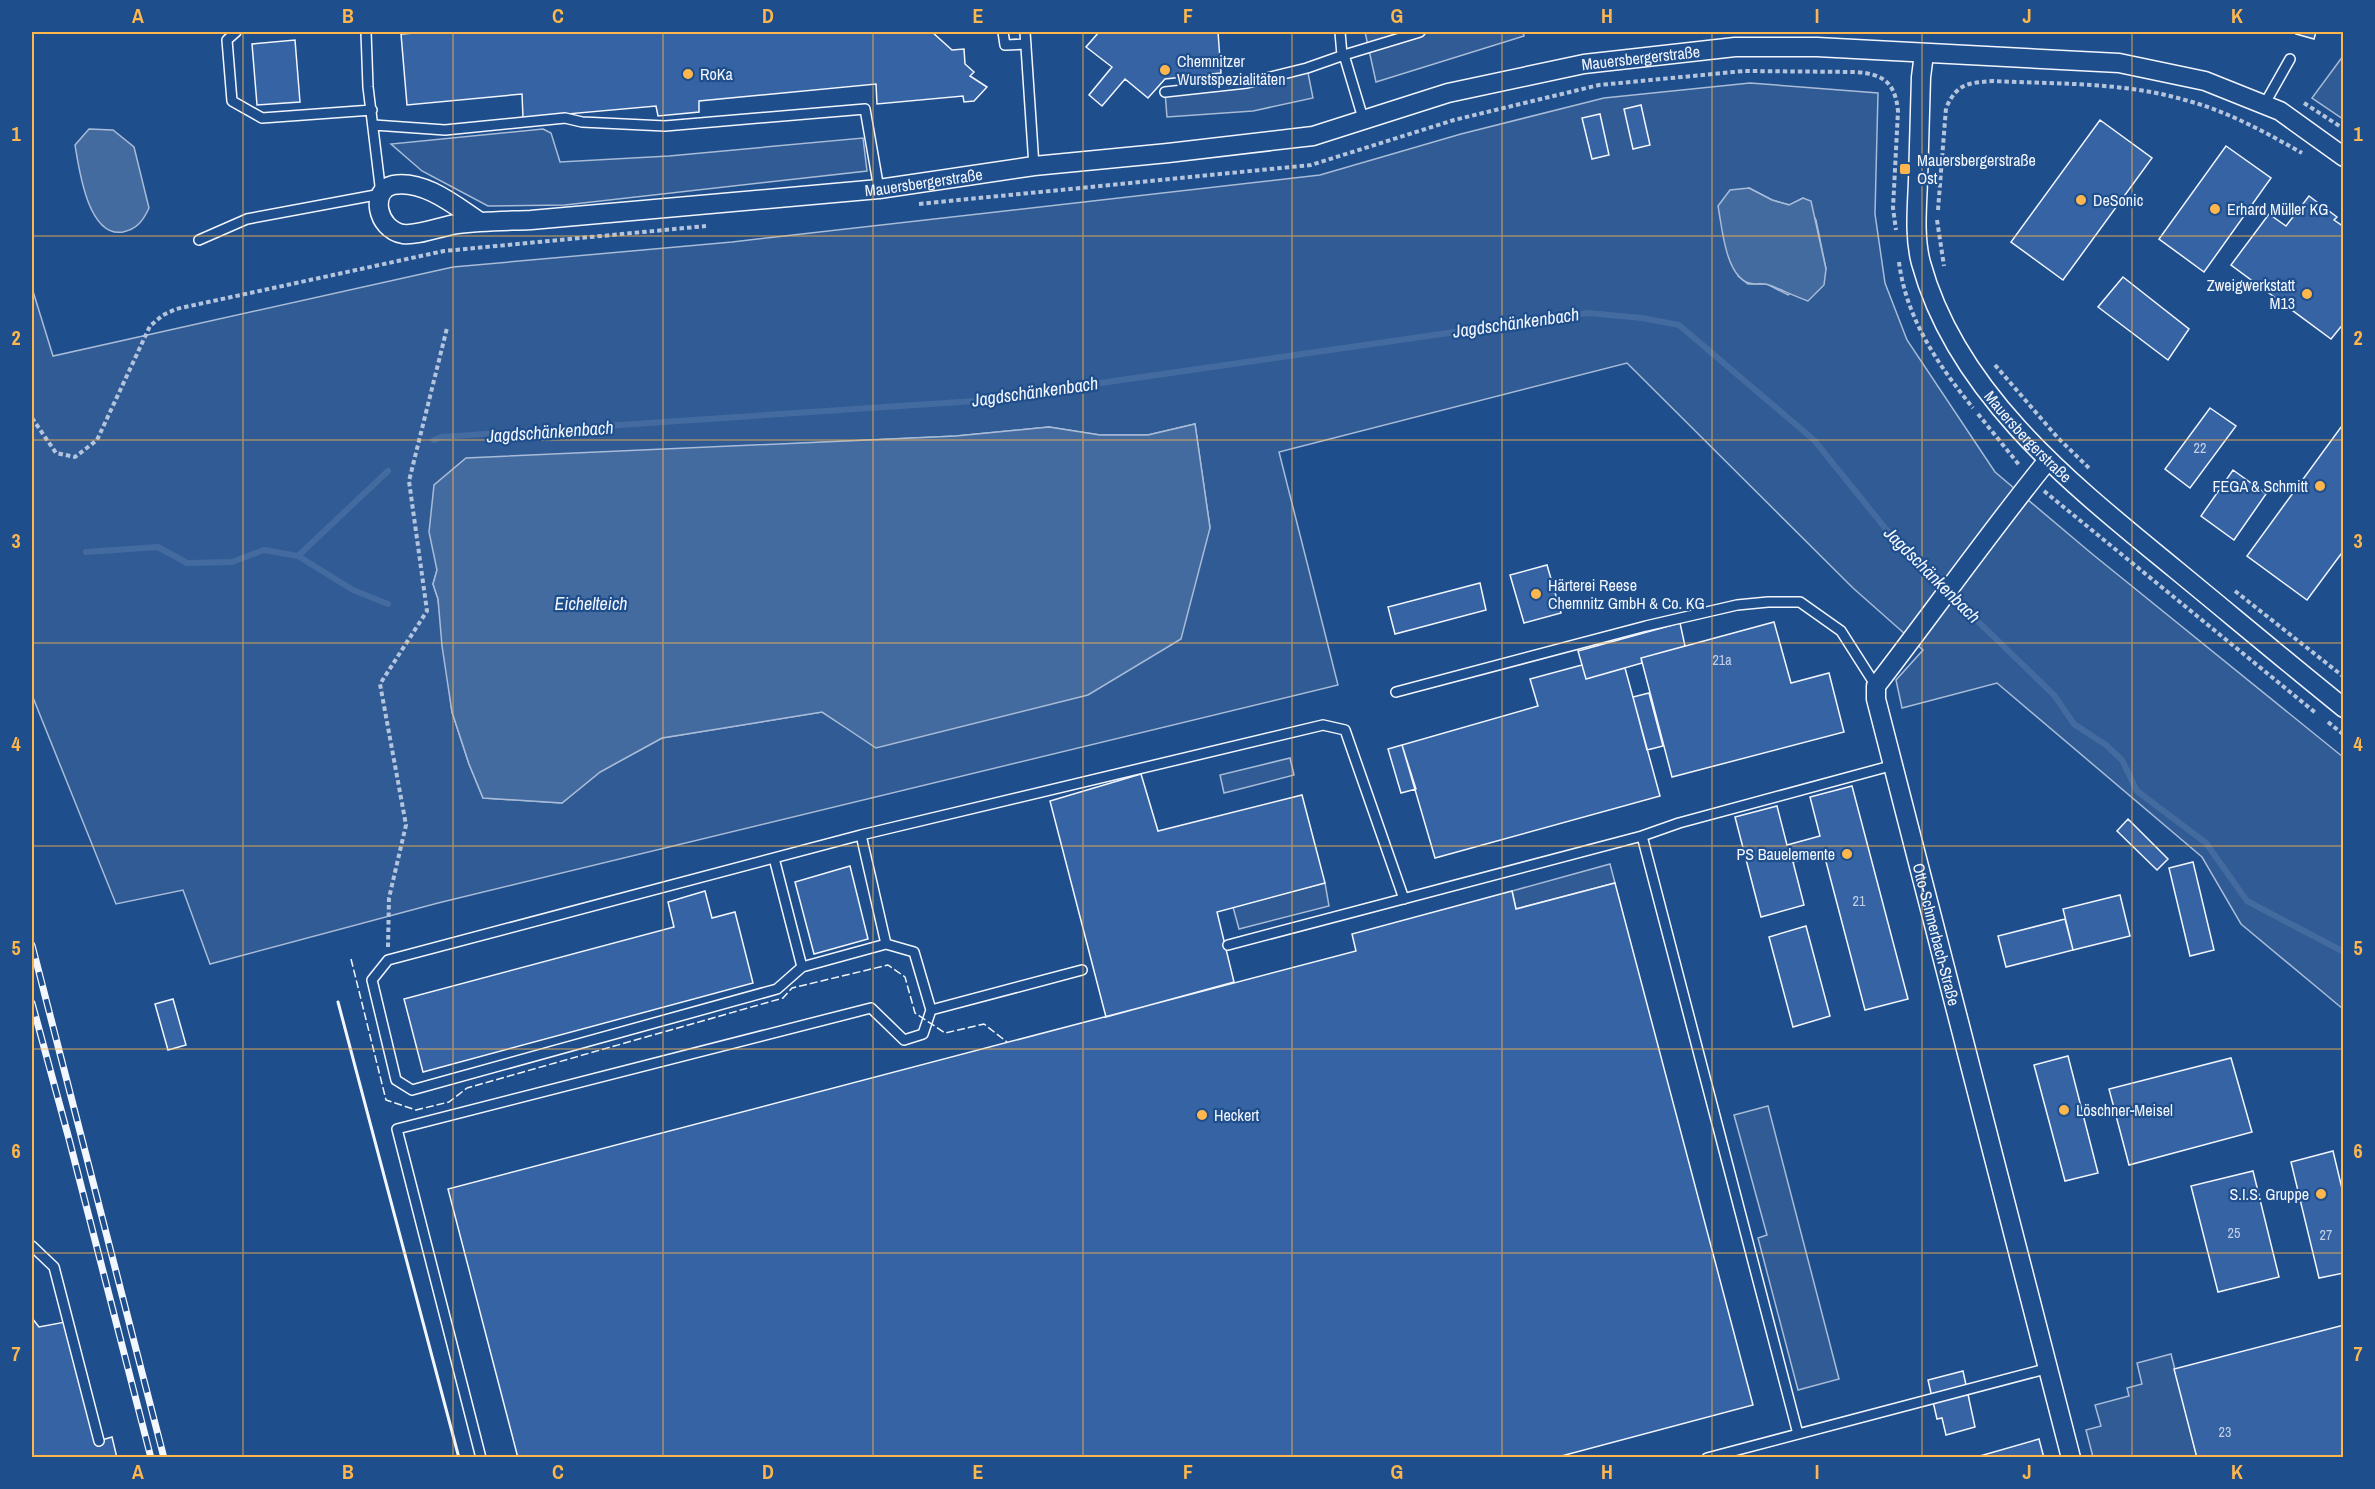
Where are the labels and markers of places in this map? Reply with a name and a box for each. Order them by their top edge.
place label: Chemnitzer Wurstspezialitäten [1177,50,1285,90]
place label: RoKa [700,63,734,85]
marker: Chemnitzer Wurstspezialitäten [1158,63,1172,77]
marker: RoKa [681,67,695,81]
place label: Mauersbergerstraße Ost [1917,149,2036,189]
marker: Mauersbergerstraße Ost [1898,162,1912,176]
place label: DeSonic [2093,189,2144,211]
marker: DeSonic [2074,193,2088,207]
place label: Erhard Müller KG [2227,198,2328,220]
marker: Erhard Müller KG [2208,202,2222,216]
place label: Zweigwerkstatt M13 [2207,274,2295,314]
marker: Zweigwerkstatt M13 [2300,287,2314,301]
place label: FEGA & Schmitt [2212,475,2308,497]
marker: FEGA & Schmitt [2313,479,2327,493]
place label: Härterei Reese Chemnitz GmbH & Co. KG [1548,574,1705,614]
marker: Härterei Reese Chemnitz GmbH & Co. KG [1529,587,1543,601]
place label: PS Bauelemente [1737,843,1835,865]
marker: PS Bauelemente [1840,847,1854,861]
place label: Löschner-Meisel [2076,1099,2173,1121]
marker: Löschner-Meisel [2057,1103,2071,1117]
place label: Heckert [1214,1104,1260,1126]
marker: Heckert [1195,1108,1209,1122]
place label: S.I.S. Gruppe [2229,1183,2309,1205]
marker: S.I.S. Gruppe [2314,1187,2328,1201]

